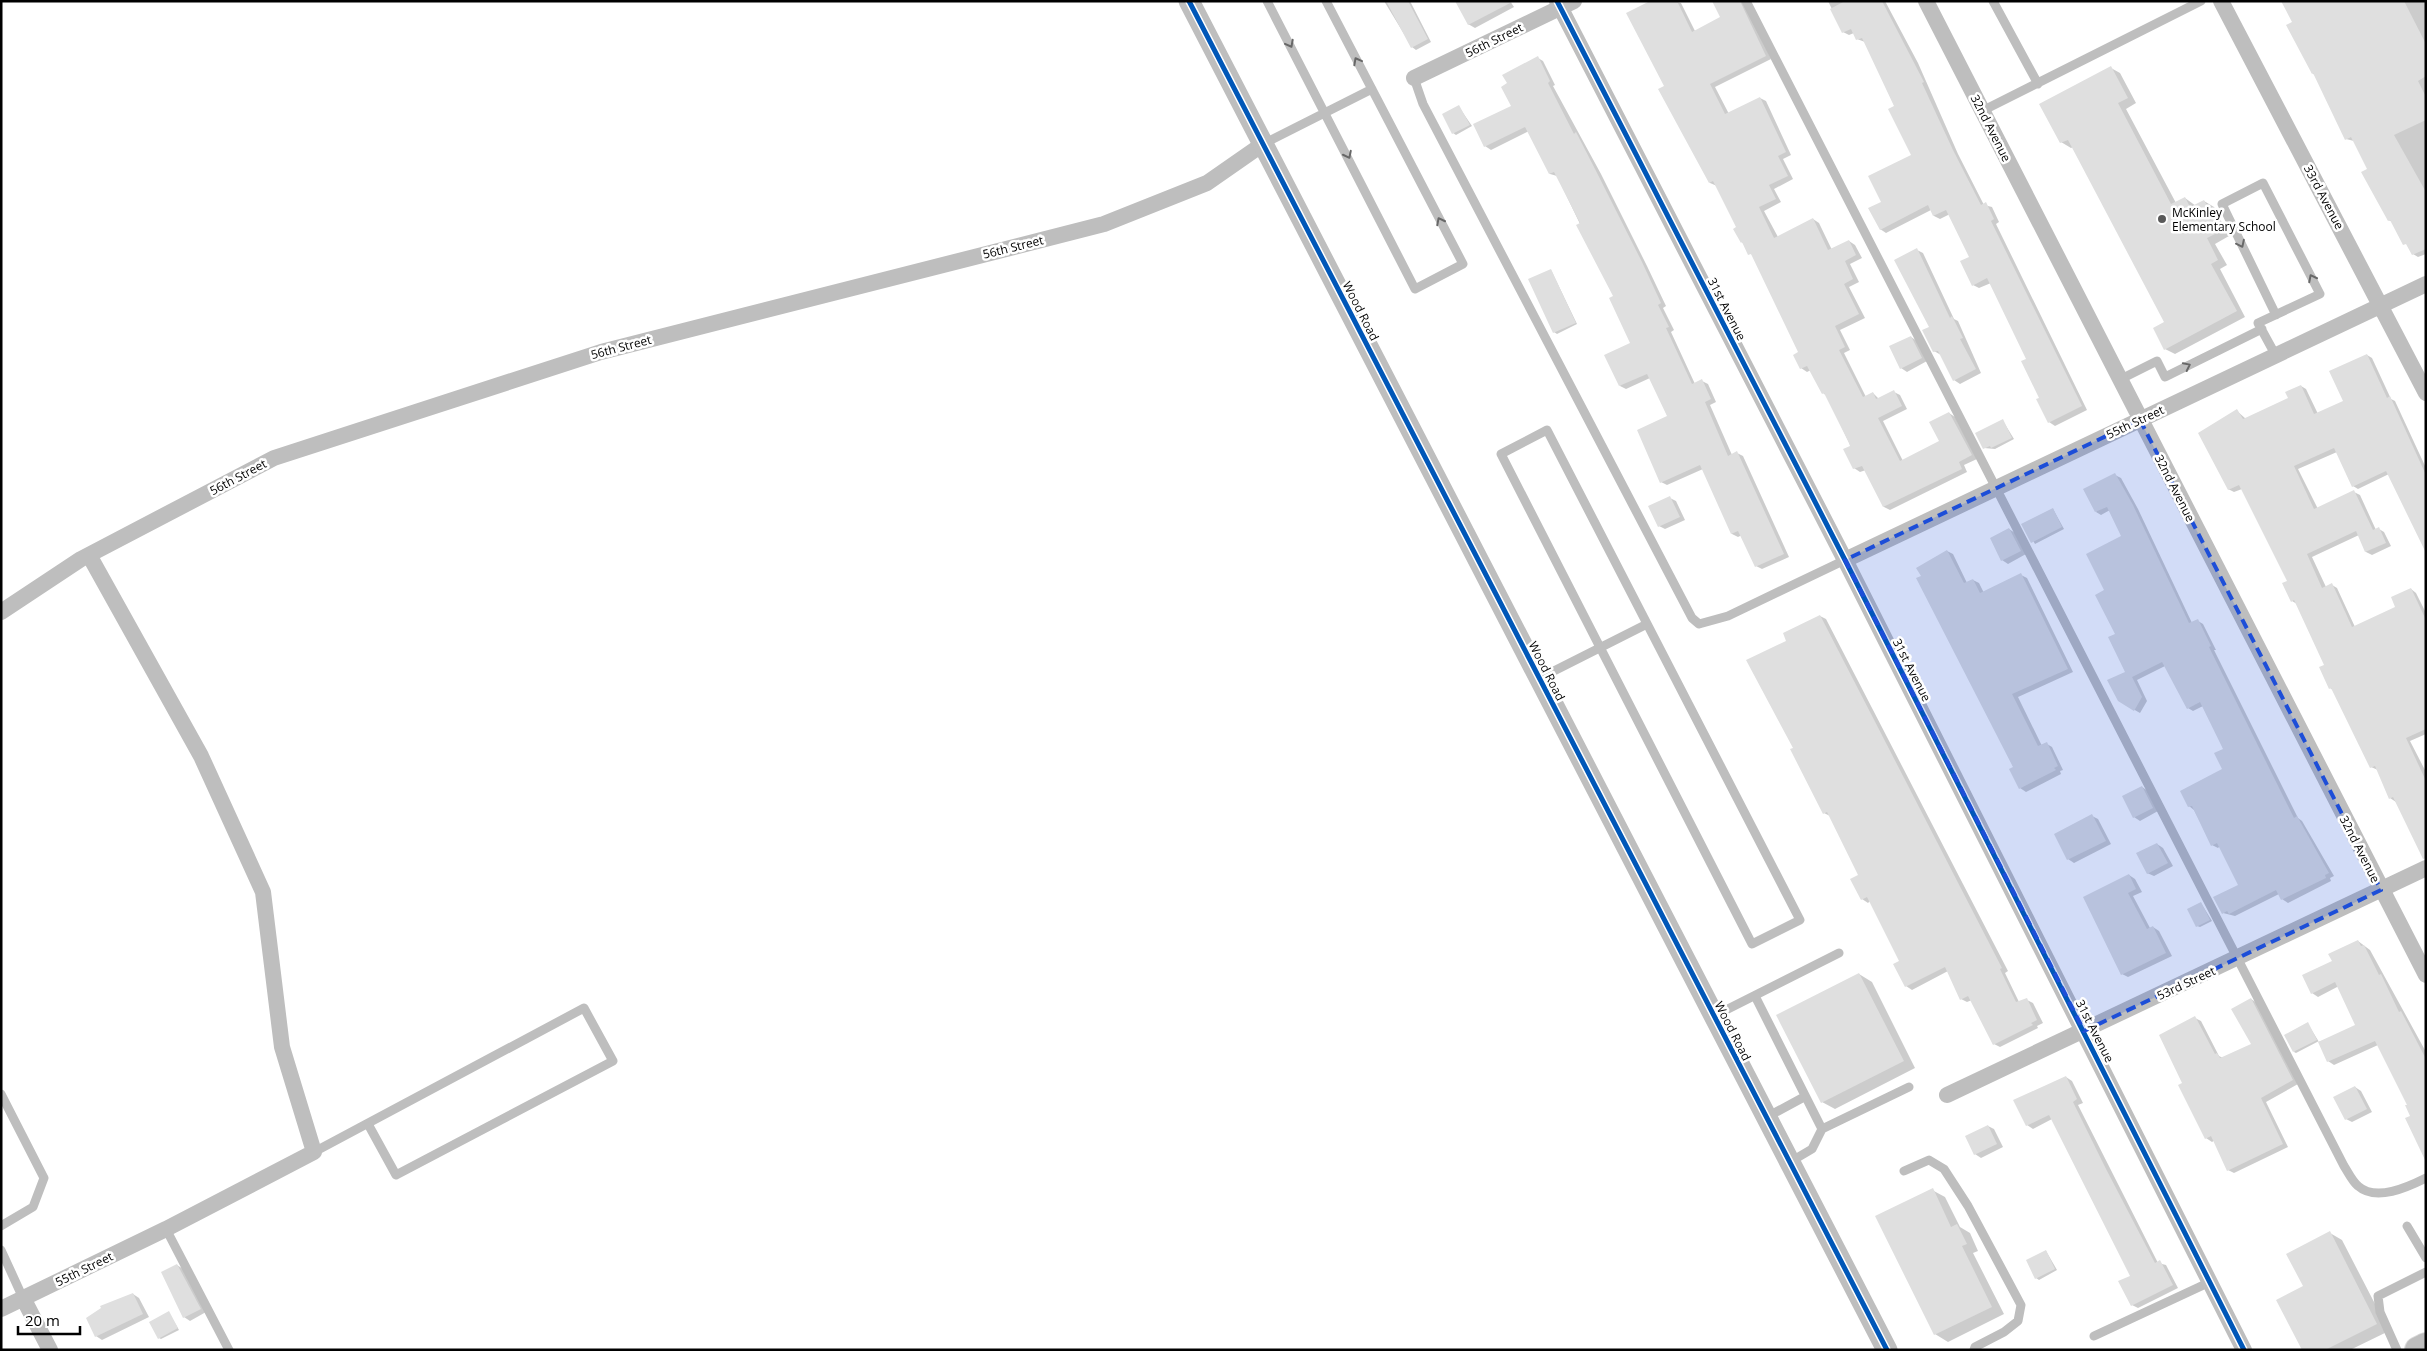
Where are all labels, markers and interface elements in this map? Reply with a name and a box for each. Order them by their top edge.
street label: 56th Street [1462,19,1526,61]
one-way arrow [1284,39,1294,48]
one-way arrow [1353,58,1363,67]
street label: 32nd Avenue [1967,91,2015,165]
one-way arrow [1341,150,1352,159]
street label: 33rd Avenue [2300,162,2348,233]
place label: McKinley Elementary School [2172,204,2276,235]
marker: McKinley Elementary School [2156,213,2168,225]
one-way arrow [1436,217,1446,226]
street label: 56th Street [981,231,1045,263]
one-way arrow [2235,239,2245,248]
one-way arrow [2308,274,2318,283]
street label: 31st Avenue [1704,275,1750,344]
street label: Wood Road [1339,278,1383,344]
street label: 56th Street [589,331,653,363]
one-way arrow [2182,362,2191,372]
street label: 55th Street [2103,401,2167,443]
street label: 32nd Avenue [2151,451,2199,525]
street label: 56th Street [207,455,269,499]
street label: 31st Avenue [1889,636,1935,705]
street label: Wood Road [1525,638,1569,704]
street label: 32nd Avenue [2336,812,2384,886]
street label: 53rd Street [2154,962,2218,1004]
street label: 31st Avenue [2072,997,2118,1066]
street label: Wood Road [1711,998,1755,1064]
street label: 55th Street [52,1248,116,1290]
scale bar [18,1304,80,1336]
text: 20 m [25,1310,60,1330]

